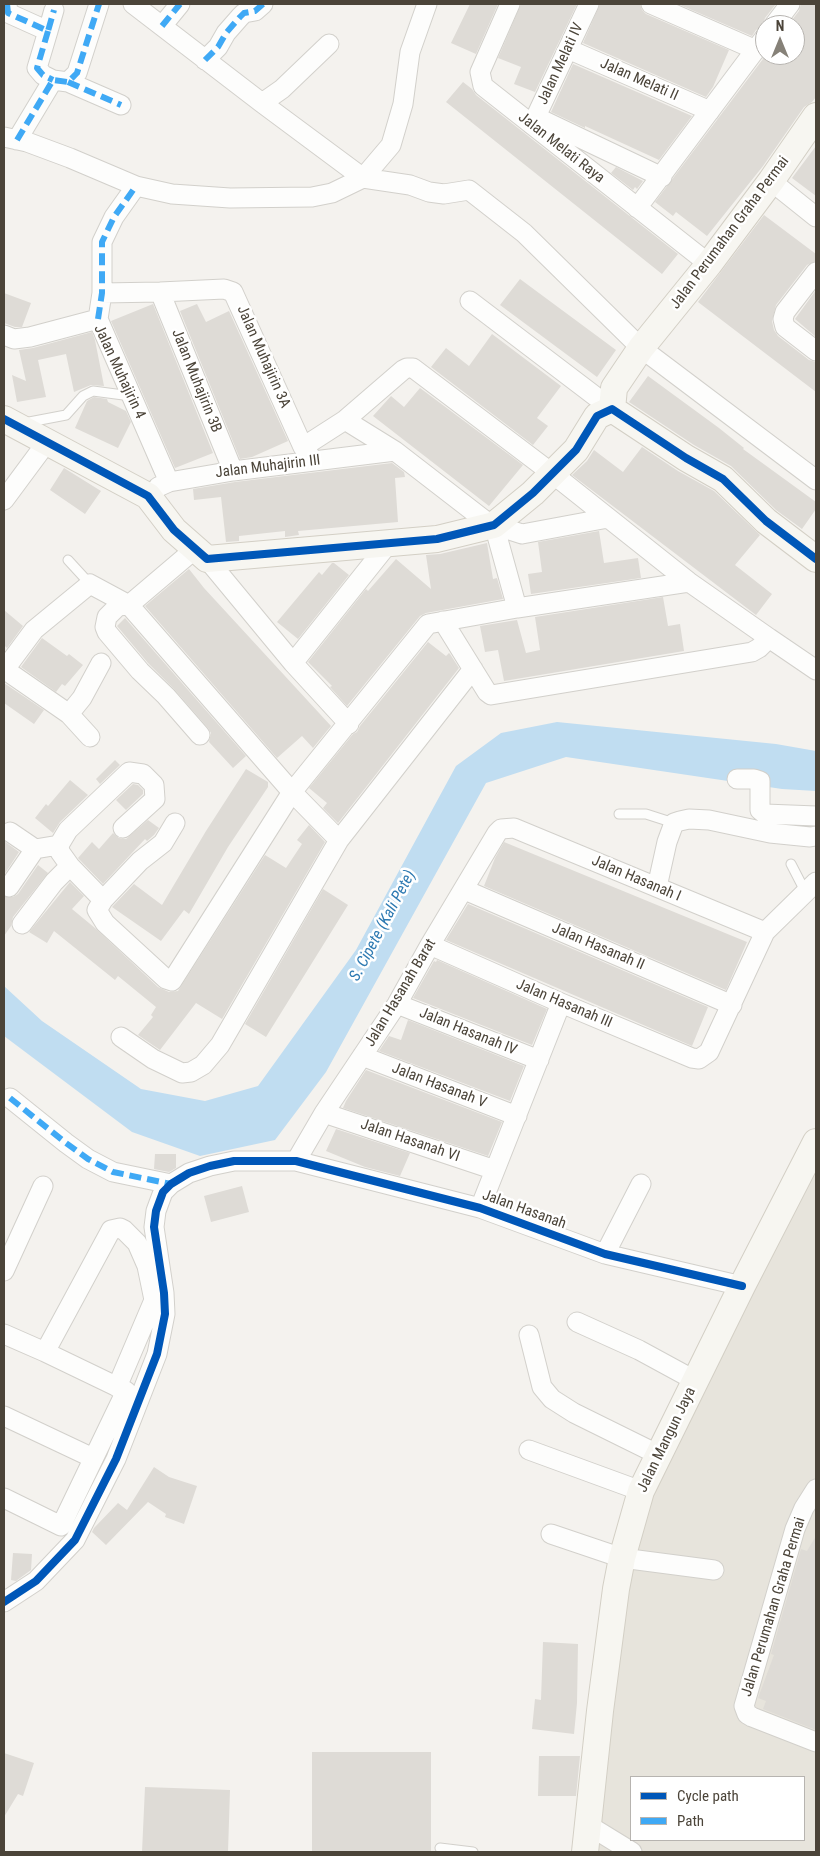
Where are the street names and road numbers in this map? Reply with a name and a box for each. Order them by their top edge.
street label: Jalan Melati IV [534,20,588,108]
street label: Jalan Melati II [597,55,681,105]
street label: Jalan Melati Raya [514,109,608,187]
street label: Jalan Perumahan Graha Permai [667,153,793,313]
street label: Jalan Muhajirin 3A [232,303,294,411]
street label: Jalan Muhajirin 4 [89,322,149,422]
street label: Jalan Muhajirin 3B [167,327,225,435]
street label: Jalan Muhajirin III [215,452,321,482]
street label: Jalan Hasanah I [589,852,683,906]
street label: Jalan Hasanah II [549,919,647,975]
street label: Jalan Hasanah Barat [362,936,440,1050]
street label: Jalan Hasanah III [513,976,615,1032]
street label: Jalan Hasanah IV [417,1004,519,1060]
street label: Jalan Hasanah V [389,1060,489,1112]
street label: Jalan Hasanah VI [358,1116,462,1166]
street label: Jalan Hasanah [480,1186,568,1234]
street label: Jalan Mangun Jaya [634,1385,700,1495]
street label: Jalan Perumahan Graha Permai [738,1515,810,1699]

